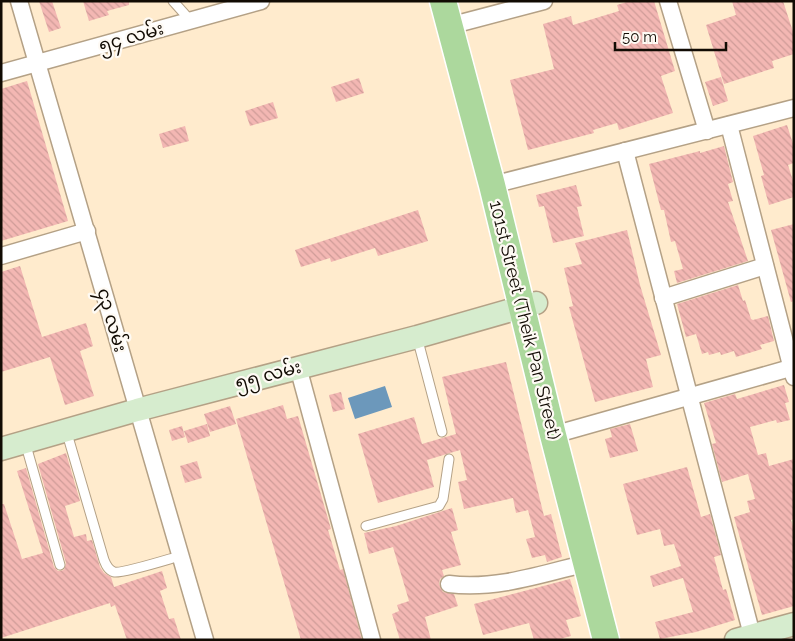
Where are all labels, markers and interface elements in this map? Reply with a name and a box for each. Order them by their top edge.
street label: ၅၄ လမ်း [95,15,167,61]
scale bar [615,20,726,52]
text: 50 m [622,28,657,46]
street label: 101st Street (Theik Pan Street) [486,198,565,442]
street label: ၄၃ လမ်း [89,285,134,356]
street label: ၅၅ လမ်း [232,354,305,398]

